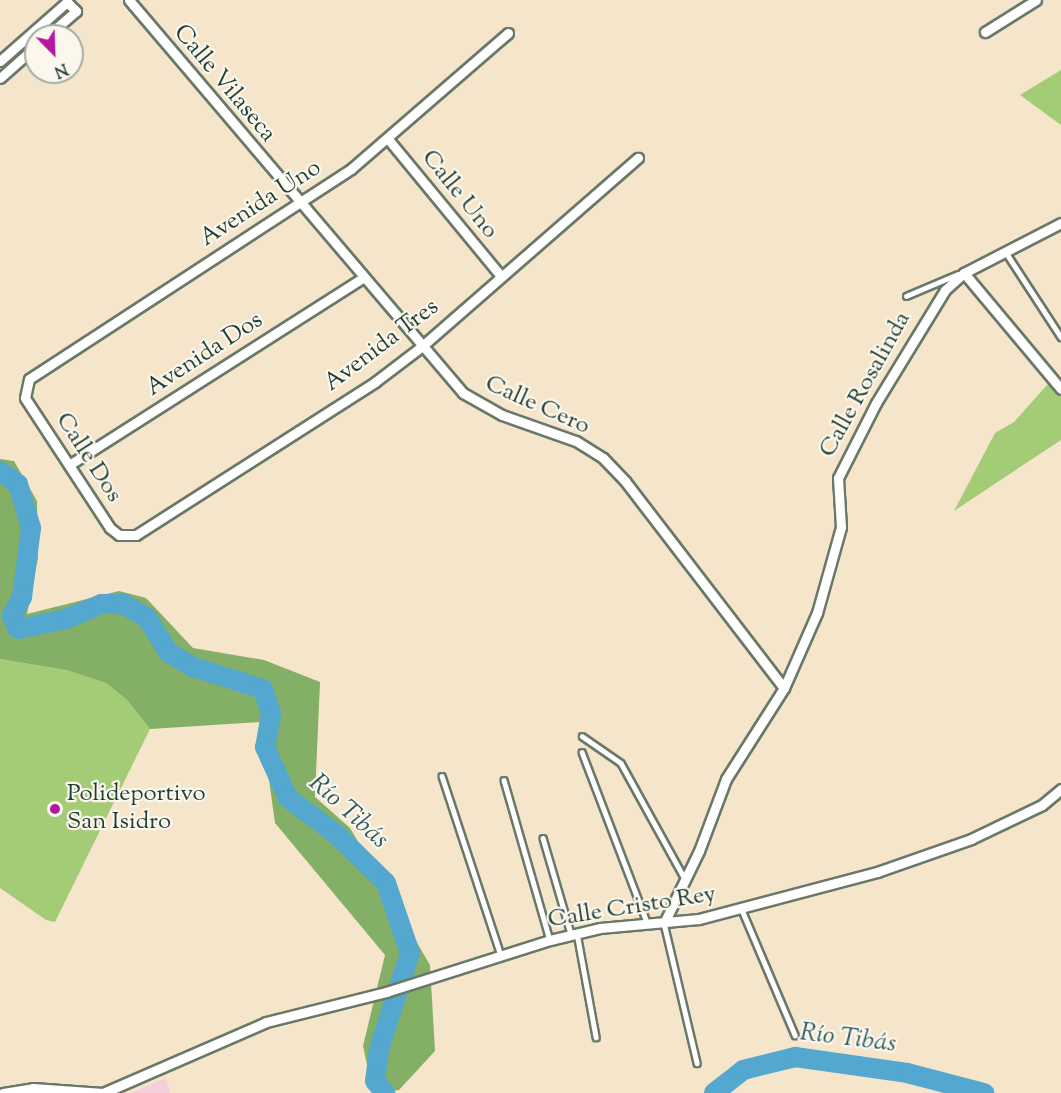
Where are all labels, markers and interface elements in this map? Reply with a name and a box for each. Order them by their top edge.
street label: Calle Vilaseca [167,19,281,149]
north arrow [24,24,84,84]
text: N [50,56,71,82]
street label: Calle Uno [414,145,504,245]
street label: Avenida Uno [195,154,327,254]
street label: Avenida Tres [319,294,445,398]
street label: Avenida Dos [141,307,269,403]
street label: Calle Rosalinda [814,307,918,463]
street label: Calle Cero [480,370,594,442]
street label: Calle Dos [48,408,128,508]
water label: Río Tibás [302,768,394,856]
place label: Polideportivo San Isidro [67,781,206,837]
marker: Polideportivo San Isidro [48,802,62,816]
street label: Calle Cristo Rey [546,881,718,935]
water label: Río Tibás [798,1018,898,1060]

